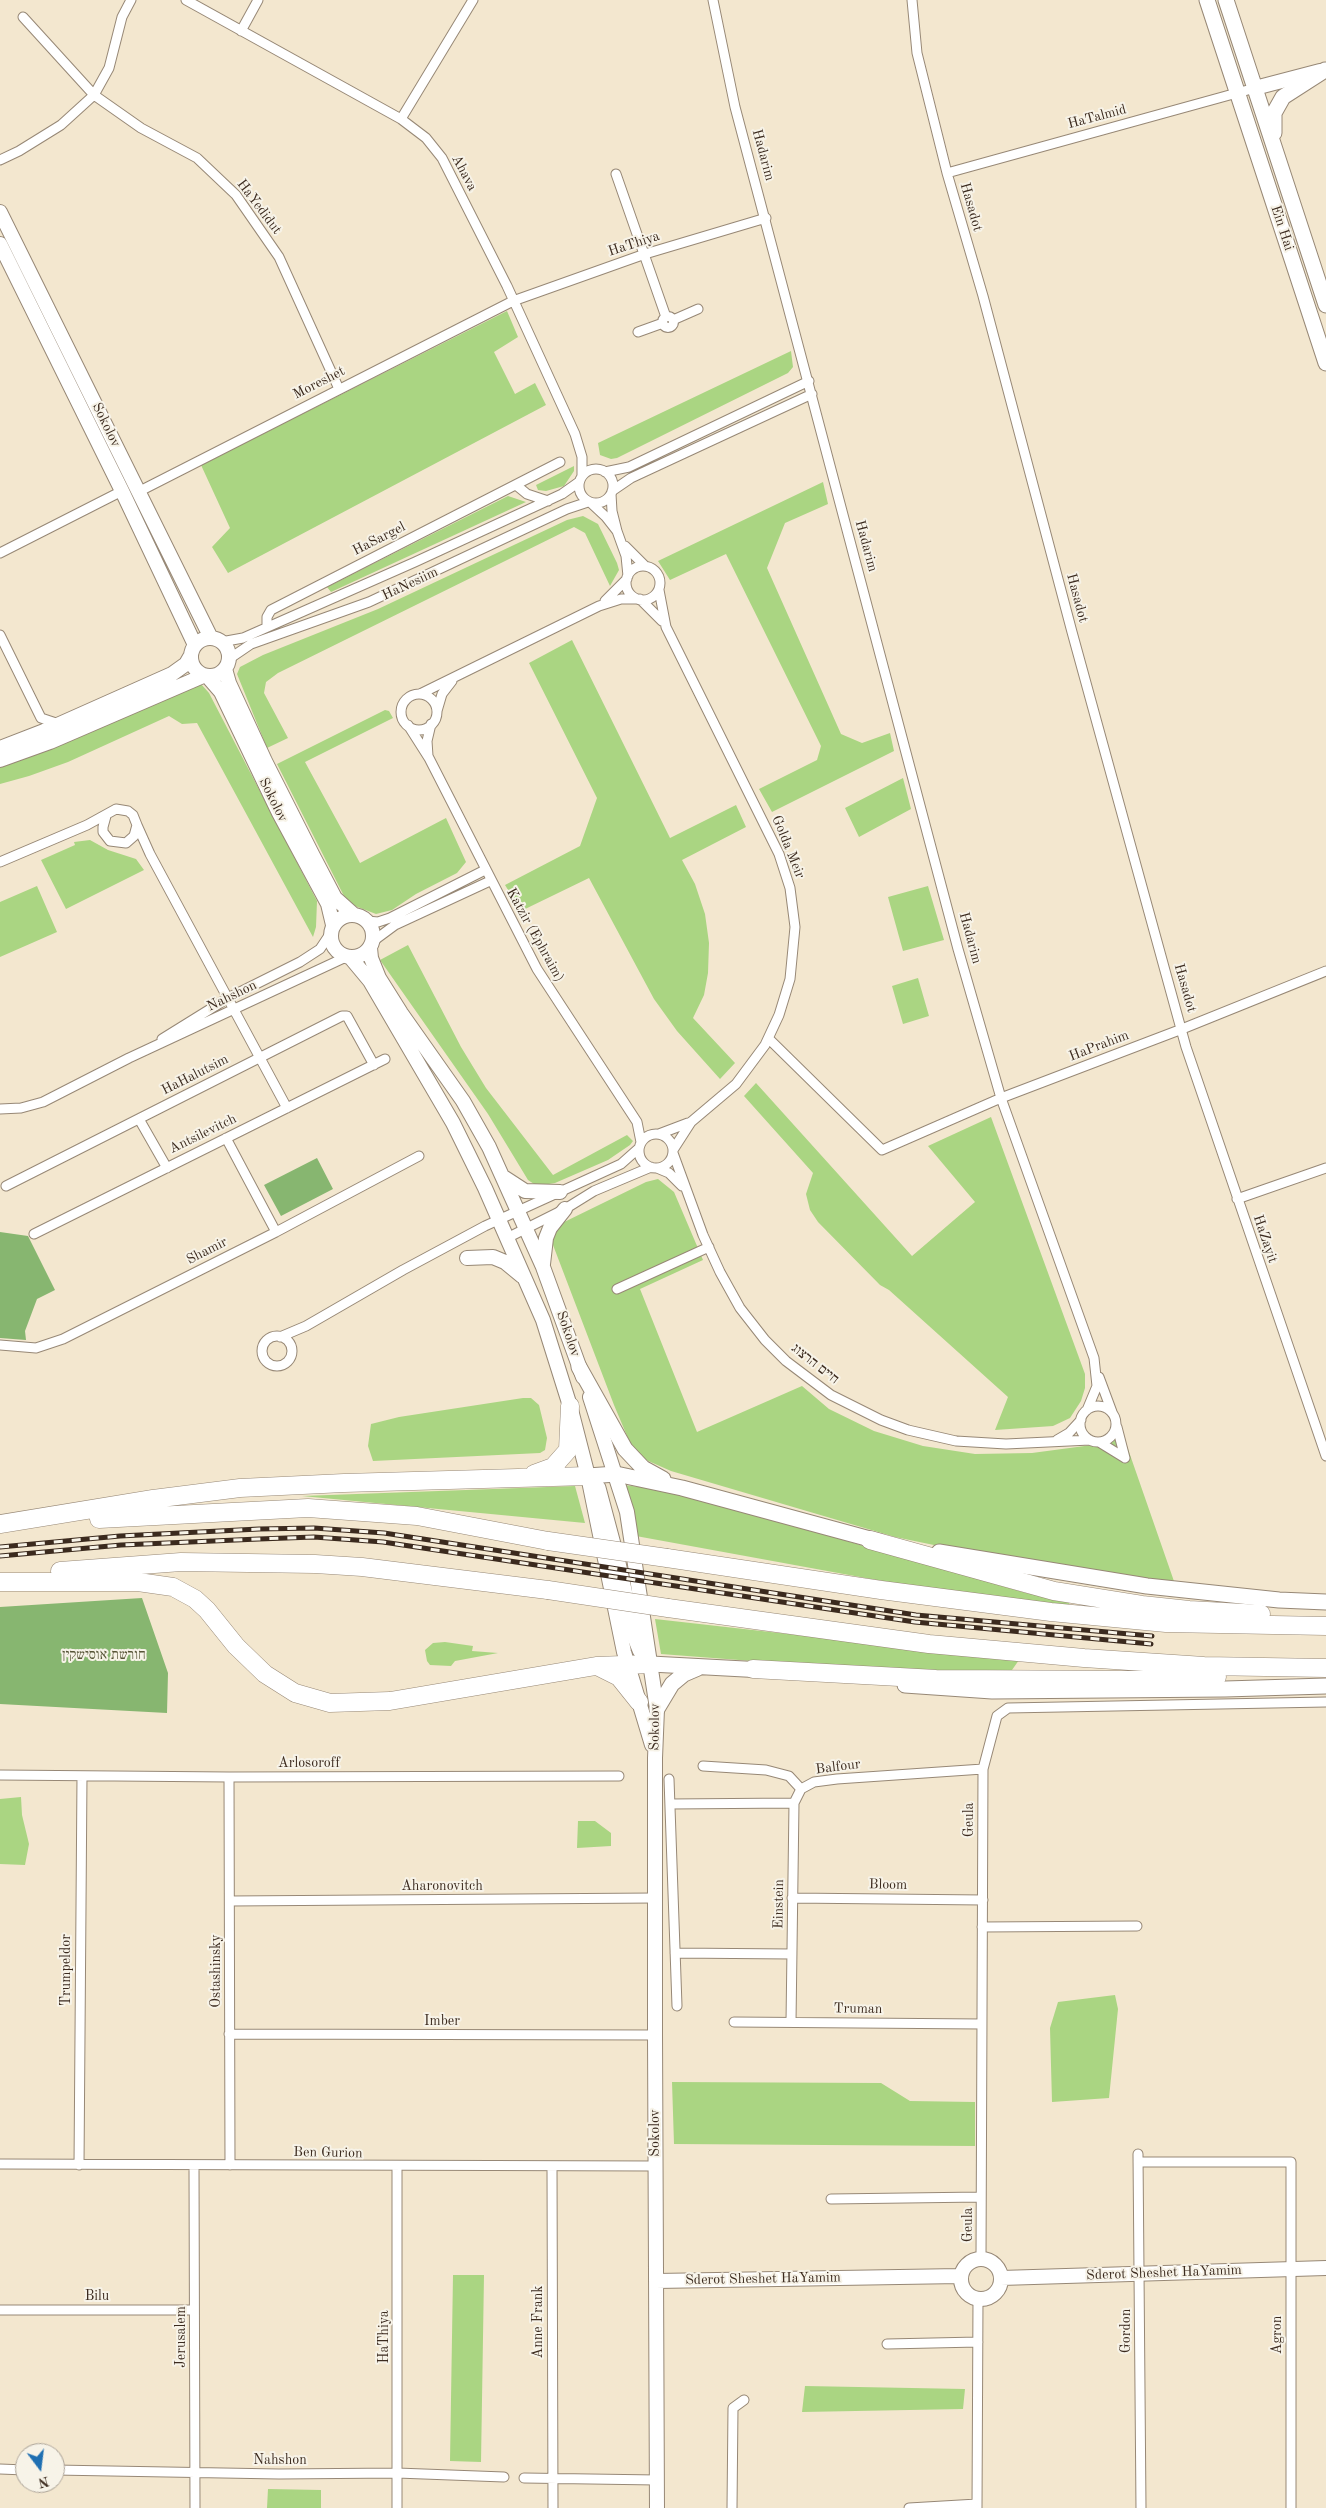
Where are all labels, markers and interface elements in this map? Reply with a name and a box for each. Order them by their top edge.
street label: HaTalmid [1066,101,1128,133]
street label: Hadarim [748,127,778,183]
street label: Ahava [448,152,480,194]
street label: HaYedidut [233,176,285,238]
street label: Hasadot [956,181,986,233]
street label: Ein Hai [1267,203,1297,253]
street label: HaThiya [606,228,662,260]
street label: Moreshet [290,363,348,403]
street label: Sokolov [88,400,124,450]
street label: Hadarim [851,518,881,574]
street label: HaSargel [350,519,408,559]
street label: HaNesiim [379,564,441,604]
street label: Hasadot [1062,572,1092,624]
street label: Sokolov [255,775,291,825]
street label: Golda Meir [768,813,808,881]
street label: Katzir (Ephraim) [502,885,568,985]
street label: Hadarim [955,910,985,966]
street label: Hasadot [1170,962,1200,1014]
street label: Nahshon [204,977,260,1015]
street label: HaPrahim [1067,1027,1131,1065]
street label: HaHalutsim [159,1051,231,1099]
street label: Antsilevitch [166,1110,240,1158]
street label: HaZayit [1249,1213,1281,1265]
street label: Shamir [184,1234,230,1268]
street label: Sokolov [552,1309,584,1359]
street label: חיים הרצוג [788,1340,842,1388]
park label: חורשת אוסישקין [62,1647,146,1663]
street label: Sokolov [646,1703,664,1751]
street label: Arlosoroff [278,1755,340,1771]
street label: Balfour [815,1756,861,1778]
street label: Geula [961,1803,977,1837]
street label: Bloom [869,1876,907,1894]
street label: Aharonovitch [401,1878,483,1894]
street label: Einstein [770,1879,788,1929]
street label: Trumpeldor [58,1934,74,2006]
street label: Ostashinsky [208,1934,224,2008]
street label: Truman [833,2000,883,2018]
street label: Imber [424,2013,460,2029]
street label: Sokolov [647,2109,663,2157]
street label: Ben Gurion [293,2144,363,2162]
street label: Geula [960,2208,976,2242]
street label: Sderot Sheshet HaYamim [1086,2262,1242,2284]
street label: Sderot Sheshet HaYamim [685,2269,841,2289]
street label: Anne Frank [530,2285,546,2359]
street label: Bilu [85,2288,109,2304]
street label: Jerusalem [173,2306,189,2368]
street label: Gordon [1118,2309,1134,2353]
street label: HaThiya [376,2310,392,2364]
street label: Agron [1269,2316,1285,2354]
north arrow [15,2443,65,2493]
street label: Nahshon [253,2452,307,2468]
text: N [37,2473,51,2490]

